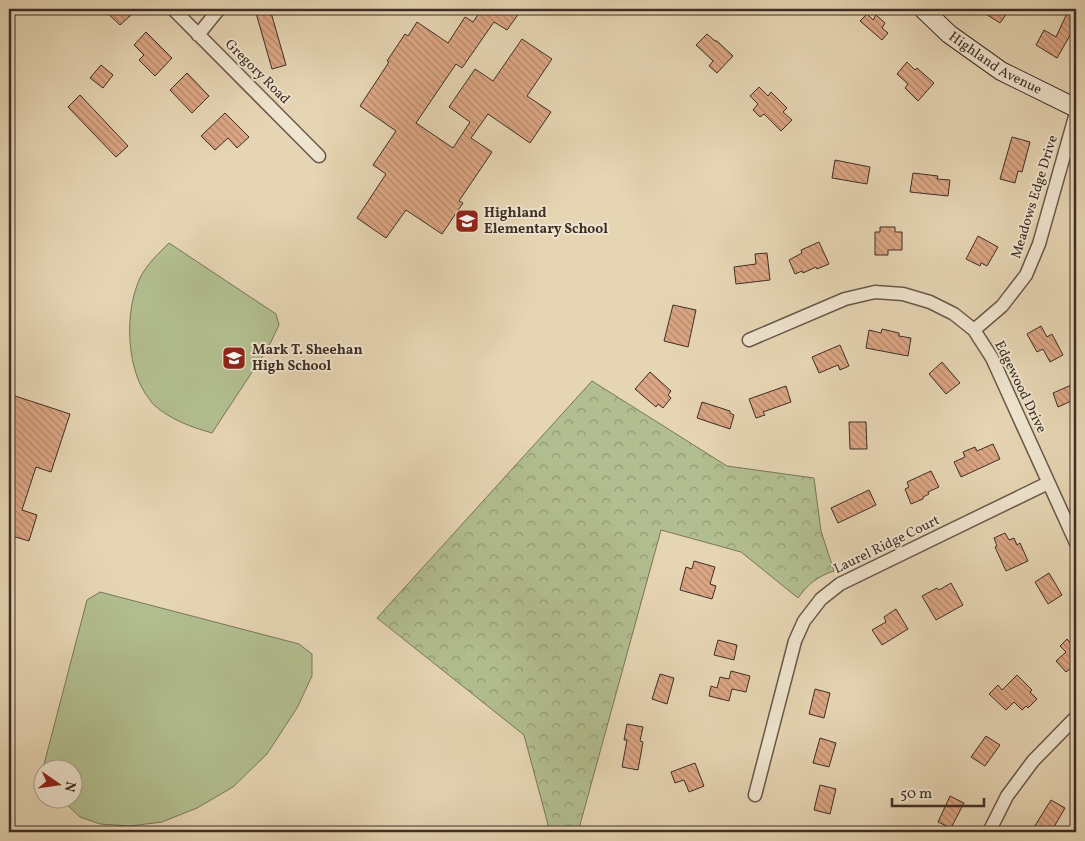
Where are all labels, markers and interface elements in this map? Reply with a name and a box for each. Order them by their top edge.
street label: Highland Avenue [945,27,1045,99]
street label: Gregory Road [220,35,294,109]
street label: Meadows Edge Drive [1007,133,1063,261]
place label: Highland Elementary School [484,204,608,239]
school or university icon: Highland Elementary School [454,208,480,234]
street label: Edgewood Drive [989,338,1051,437]
place label: Mark T. Sheehan High School [252,341,363,376]
school or university icon: Mark T. Sheehan High School [221,345,247,371]
street label: Laurel Ridge Court [831,511,943,579]
north arrow [32,758,82,808]
scale bar [892,776,985,808]
text: N [59,779,80,794]
text: 50 m [900,784,932,805]

